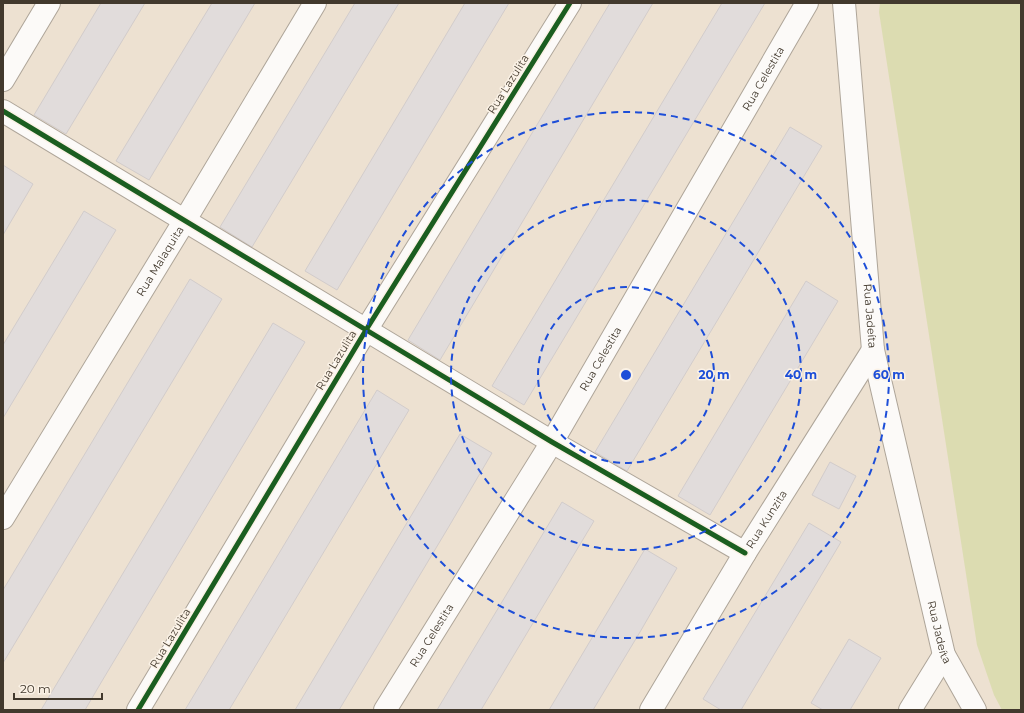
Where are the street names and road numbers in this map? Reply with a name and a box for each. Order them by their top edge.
street label: Rua Celestita [739,44,787,113]
street label: Rua Lazulita [484,52,532,116]
street label: Rua Malaquita [133,223,187,299]
street label: Rua Jadeíta [860,283,880,349]
street label: Rua Celestita [576,324,624,393]
street label: Rua Lazulita [313,328,359,392]
street label: Rua Kunzita [743,487,790,551]
street label: Rua Jadeíta [925,599,954,666]
street label: Rua Celestita [407,601,457,670]
street label: Rua Lazulita [147,606,193,670]

